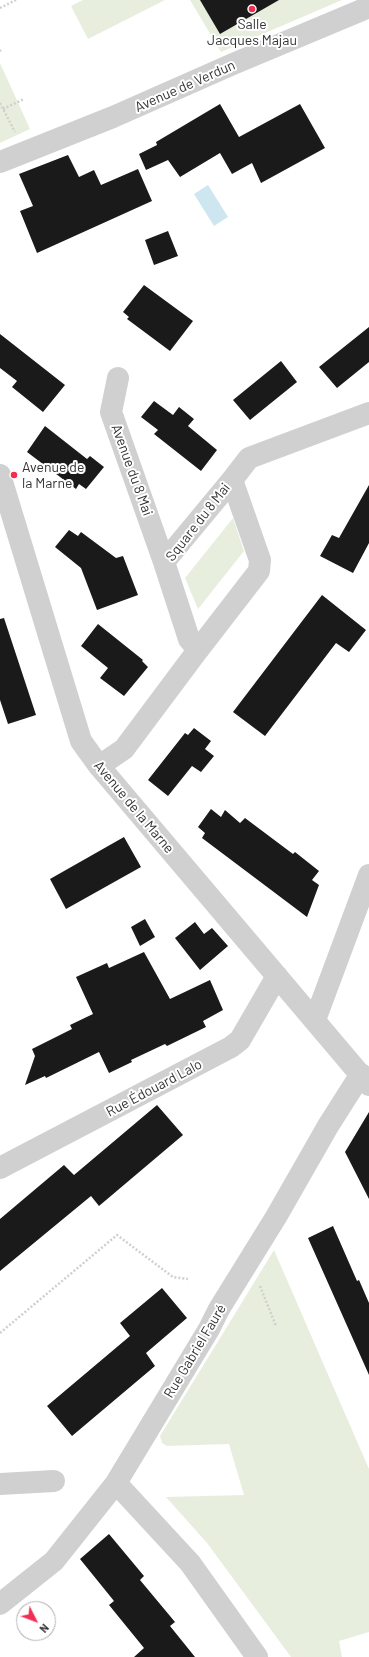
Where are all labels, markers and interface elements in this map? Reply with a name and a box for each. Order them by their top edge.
marker: Salle Jacques Majau [247,4,257,14]
place label: Salle Jacques Majau [207,16,297,48]
street label: Avenue de Verdun [132,56,238,116]
street label: Avenue du 8 Mai [108,422,156,518]
place label: Avenue de la Marne [22,459,84,492]
marker: Avenue de la Marne [9,470,19,480]
street label: Square du 8 Mai [162,480,234,564]
street label: Avenue de la Marne [90,757,178,857]
street label: Rue Édouard Lalo [103,1056,205,1120]
street label: Rue Gabriel Fauré [160,1301,230,1401]
north arrow [16,1601,56,1641]
text: N [37,1622,52,1636]

